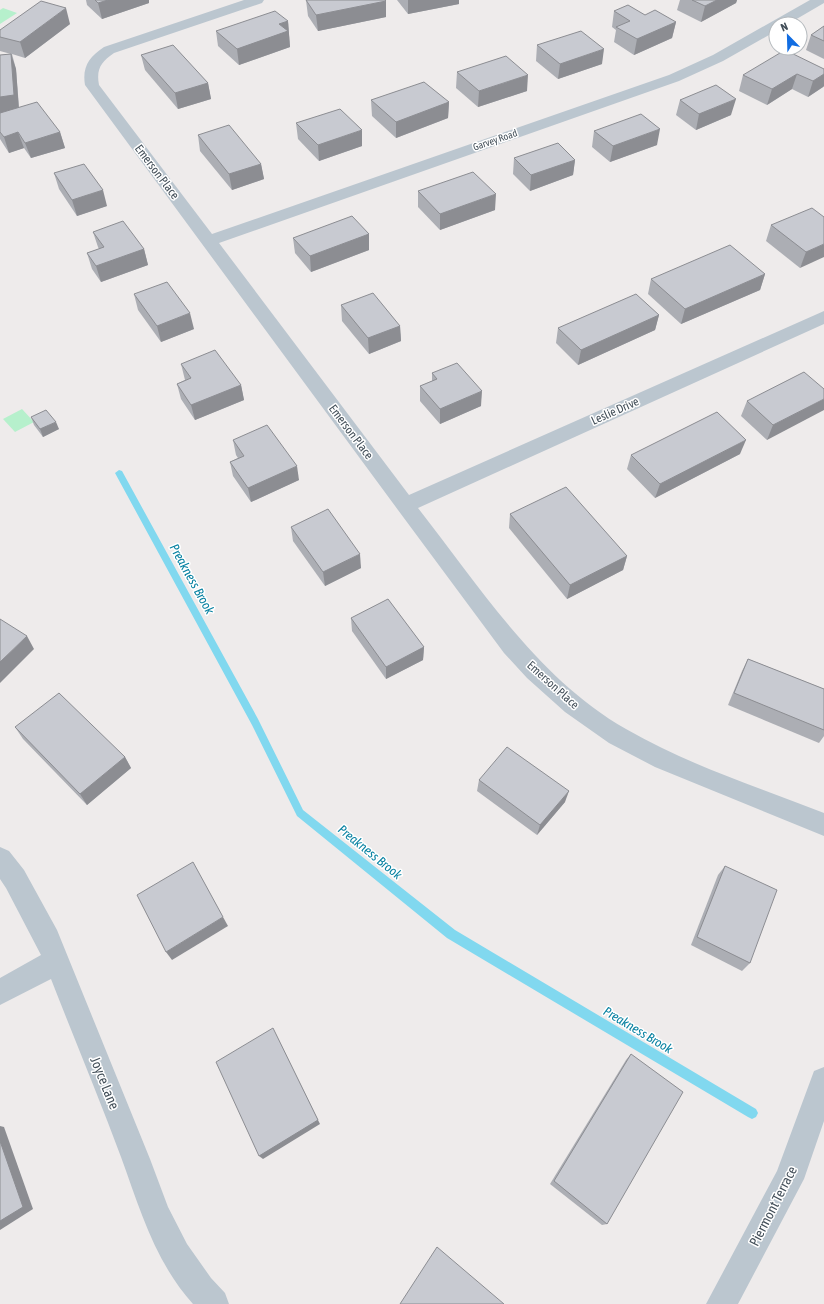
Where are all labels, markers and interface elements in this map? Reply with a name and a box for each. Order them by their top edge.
north arrow [768,16,808,56]
text: N [779,20,789,34]
street label: Garvey Road [471,127,519,153]
street label: Emerson Place [132,142,182,202]
street label: Leslie Drive [589,394,641,428]
street label: Emerson Place [326,402,376,462]
water label: Preakness Brook [167,541,218,617]
street label: Emerson Place [524,658,582,712]
water label: Preakness Brook [335,822,405,883]
water label: Preakness Brook [601,1004,676,1057]
street label: Joyce Lane [87,1054,123,1112]
street label: Piermont Terrace [746,1163,800,1249]

